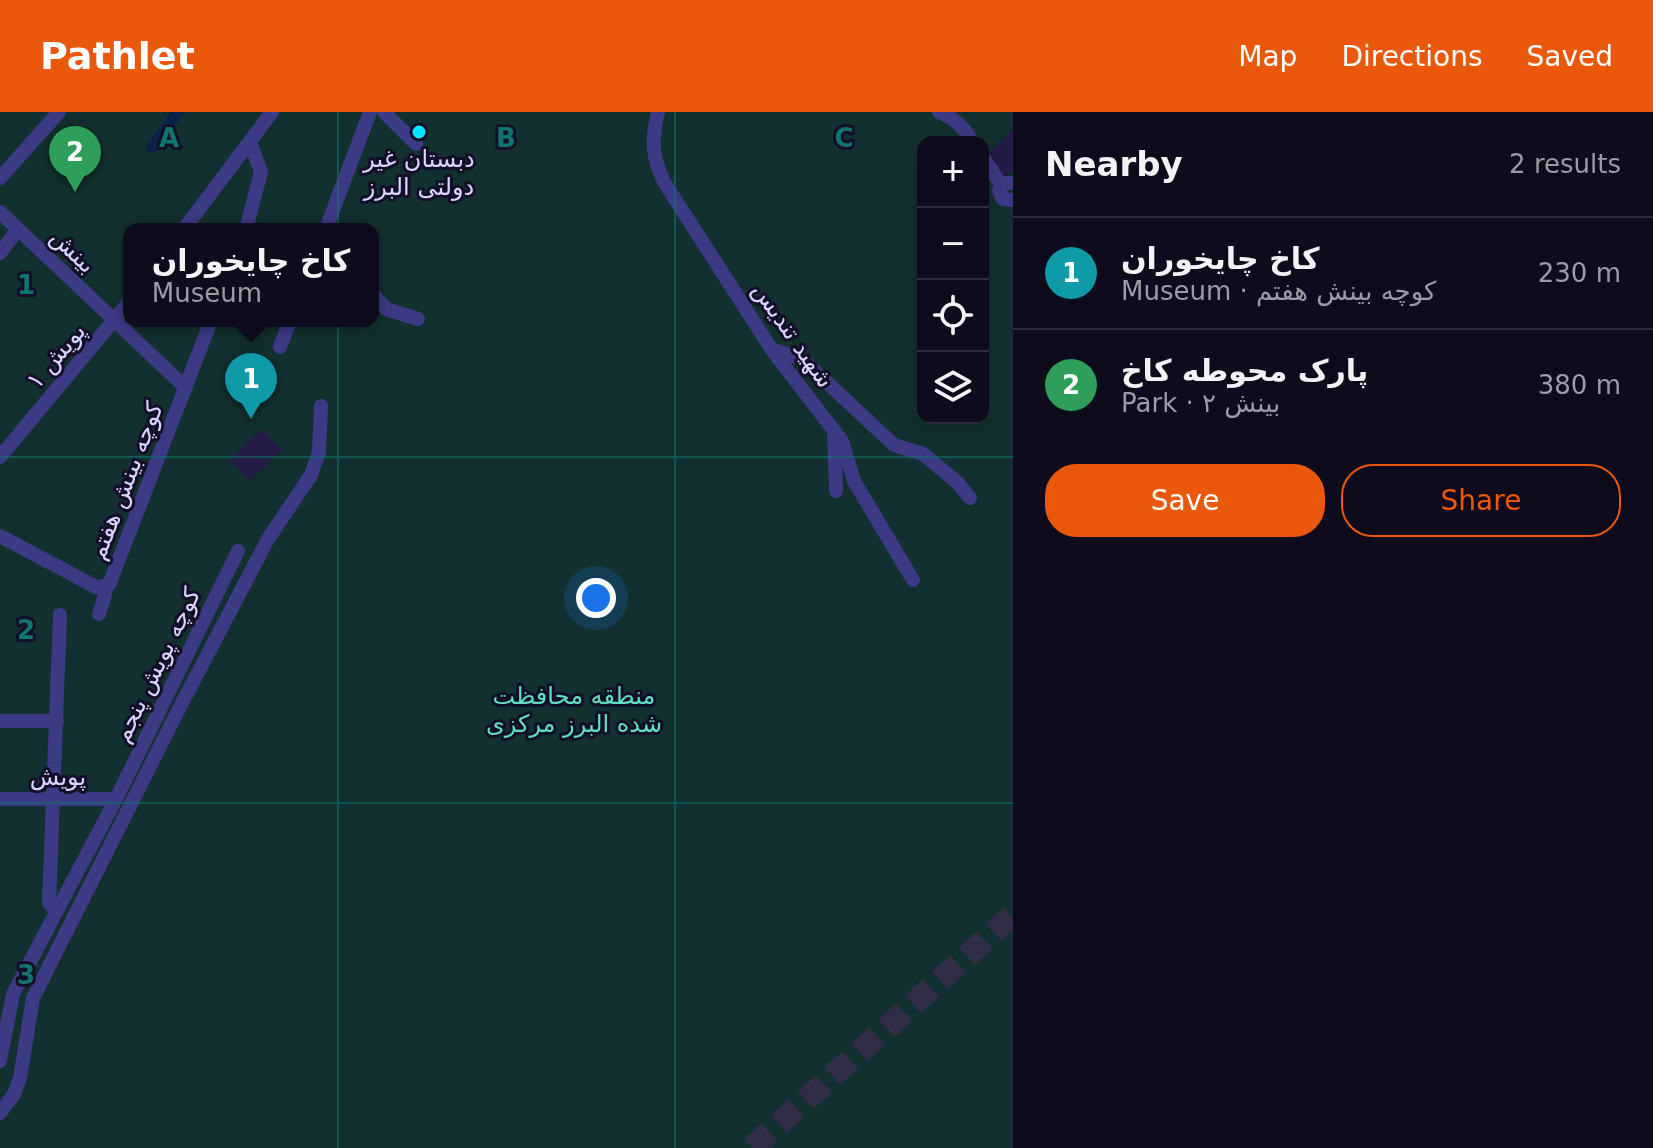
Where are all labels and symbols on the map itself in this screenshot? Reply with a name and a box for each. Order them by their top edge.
text: A [159,123,179,153]
marker: دبستان غیر دولتی البرز [410,123,428,141]
text: B [496,123,516,153]
text: C [834,123,854,153]
pin: 2 [49,126,101,192]
place label: دبستان غیر دولتی البرز [362,145,475,201]
street label: بینش [45,223,101,279]
text: 1 [17,270,35,300]
street label: شهید تندیس [746,277,840,393]
street label: پویش ۱ [21,318,91,394]
pin: 1 [225,353,277,419]
street label: کوچه بینش هفتم [83,398,169,564]
your location [576,578,616,618]
street label: کوچه پویش پنجم [107,583,207,747]
text: 2 [17,615,35,645]
park label: منطقه محافظت شده البرز مرکزی [486,682,662,738]
street label: پویش [30,763,86,791]
text: 3 [17,960,35,990]

